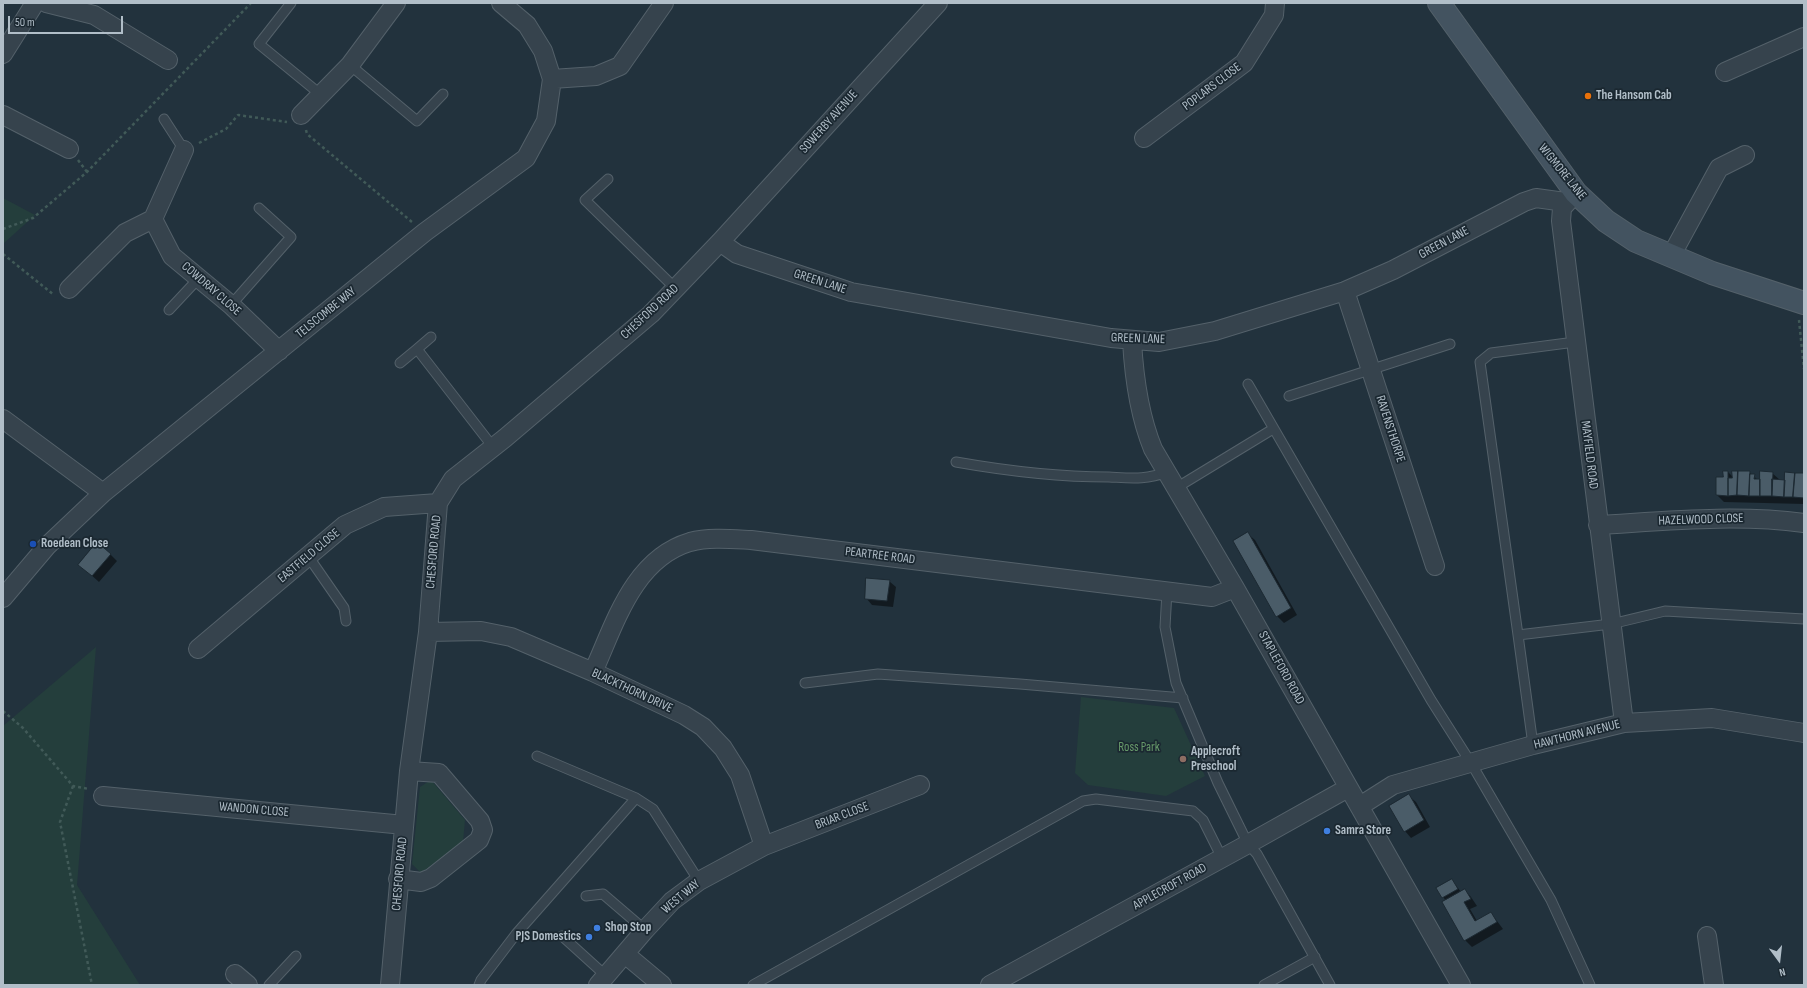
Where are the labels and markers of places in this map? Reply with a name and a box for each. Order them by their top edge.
place label: The Hansom Cab [1596,88,1672,104]
marker: The Hansom Cab [1583,91,1593,101]
place label: Roedean Close [41,536,108,552]
marker: Roedean Close [28,539,38,549]
place label: Applecroft Preschool [1191,744,1240,775]
marker: Applecroft Preschool [1178,754,1188,764]
place label: Samra Store [1335,823,1391,839]
marker: Samra Store [1322,826,1332,836]
place label: Shop Stop [605,920,651,936]
marker: Shop Stop [592,923,602,933]
place label: PJS Domestics [515,929,581,945]
marker: PJS Domestics [584,932,594,942]

